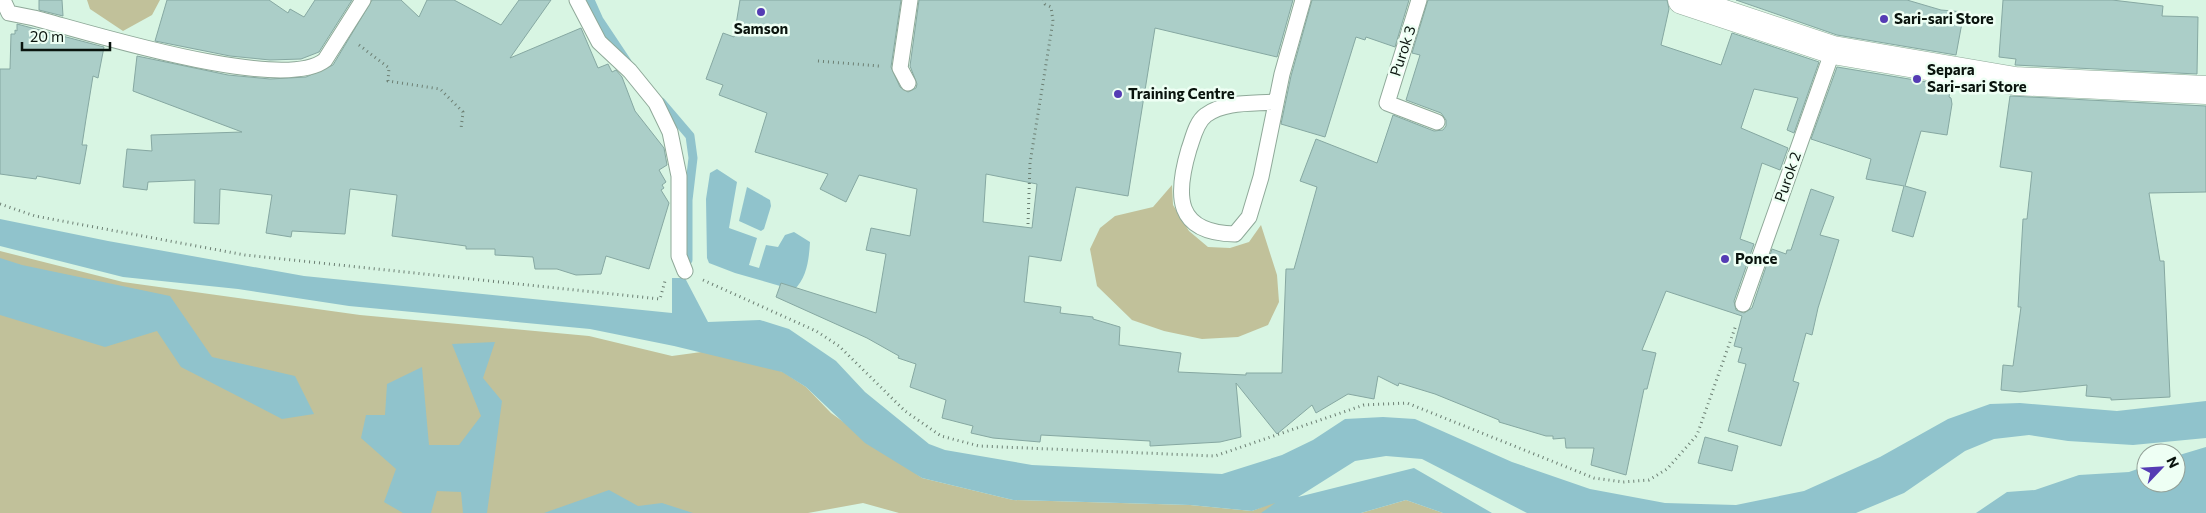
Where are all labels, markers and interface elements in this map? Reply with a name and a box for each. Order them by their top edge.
marker: Samson [755,6,767,18]
place label: Sari-sari Store [1894,9,1994,27]
marker: Sari-sari Store [1878,13,1890,25]
place label: Samson [734,19,788,37]
scale bar [22,20,110,52]
street label: Purok 3 [1385,23,1419,78]
text: 20 m [30,27,64,45]
place label: Separa Sari-sari Store [1927,60,2027,95]
marker: Separa Sari-sari Store [1911,73,1923,85]
place label: Training Centre [1128,84,1235,102]
marker: Training Centre [1112,88,1124,100]
street label: Purok 2 [1770,149,1804,204]
place label: Ponce [1735,249,1777,267]
marker: Ponce [1719,253,1731,265]
north arrow [2136,443,2186,493]
text: N [2163,454,2183,471]

